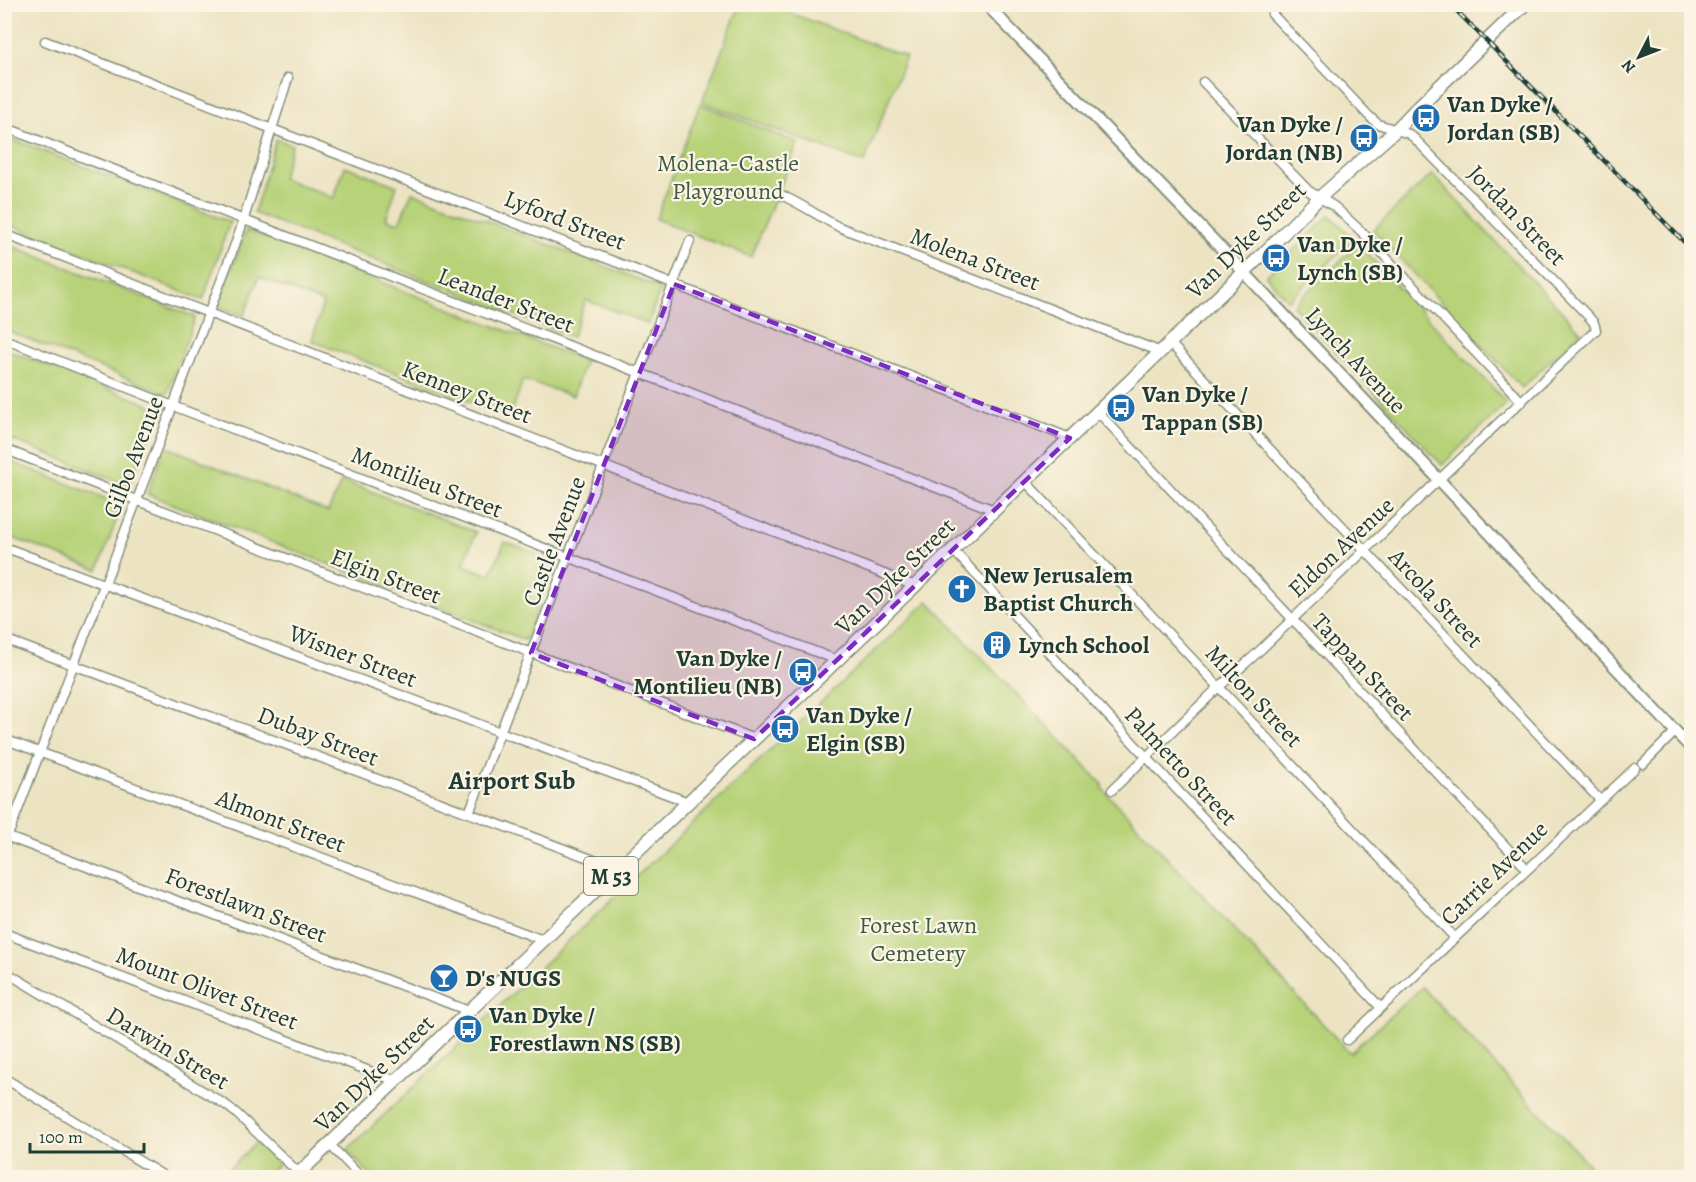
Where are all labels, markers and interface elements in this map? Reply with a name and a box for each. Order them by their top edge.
north arrow [1609,27,1669,87]
text: N [1616,54,1641,78]
place label: Van Dyke / Jordan (SB) [1446,88,1560,148]
bus stop icon: Van Dyke / Jordan (SB) [1410,102,1442,134]
place label: Van Dyke / Jordan (NB) [1225,108,1343,168]
bus stop icon: Van Dyke / Jordan (NB) [1348,122,1380,154]
park label: Molena-Castle Playground [657,147,799,207]
street label: Jordan Street [1461,158,1573,272]
street label: Van Dyke Street [1178,174,1313,306]
street label: Lyford Street [500,182,630,258]
street label: Molena Street [906,220,1045,298]
place label: Van Dyke / Lynch (SB) [1296,228,1403,288]
bus stop icon: Van Dyke / Lynch (SB) [1260,242,1292,274]
street label: Leander Street [433,259,579,341]
street label: Lynch Avenue [1298,300,1414,420]
street label: Kenney Street [397,353,537,431]
place label: Van Dyke / Tappan (SB) [1141,378,1263,438]
street label: Gilbo Avenue [95,391,171,523]
bus stop icon: Van Dyke / Tappan (SB) [1105,392,1137,424]
street label: Montilieu Street [347,438,507,526]
street label: Castle Avenue [515,471,593,611]
street label: Eldon Avenue [1281,490,1401,604]
street label: Van Dyke Street [827,510,962,642]
street label: Elgin Street [326,540,446,612]
street label: Arcola Street [1381,541,1490,655]
place label: New Jerusalem Baptist Church [983,559,1133,619]
church icon: New Jerusalem Baptist Church [946,573,978,605]
street label: Tappan Street [1305,606,1421,728]
street label: Wisner Street [283,617,422,695]
building icon: Lynch School [981,629,1013,661]
place label: Lynch School [1018,629,1150,661]
street label: Milton Street [1198,638,1310,754]
place label: Van Dyke / Montilieu (NB) [633,642,782,702]
bus stop icon: Van Dyke / Montilieu (NB) [787,656,819,688]
street label: Dubay Street [253,698,383,774]
place label: Van Dyke / Elgin (SB) [805,699,912,759]
street label: Palmetto Street [1117,699,1245,833]
bus stop icon: Van Dyke / Elgin (SB) [769,713,801,745]
district label: Airport Sub [448,763,575,798]
street label: Almont Street [211,781,350,860]
street label: Carrie Avenue [1433,813,1555,933]
road number: M 53 [584,857,638,895]
street label: Forestlawn Street [161,859,332,951]
park label: Forest Lawn Cemetery [859,909,977,969]
street label: Mount Olivet Street [111,939,303,1037]
bar icon: D's NUGS [428,962,460,994]
place label: D's NUGS [465,962,561,994]
street label: Darwin Street [101,999,236,1097]
place label: Van Dyke / Forestlawn NS (SB) [488,999,681,1059]
street label: Van Dyke Street [306,1007,441,1139]
bus stop icon: Van Dyke / Forestlawn NS (SB) [452,1013,484,1045]
scale bar [30,1116,144,1154]
text: 100 m [39,1125,83,1149]

